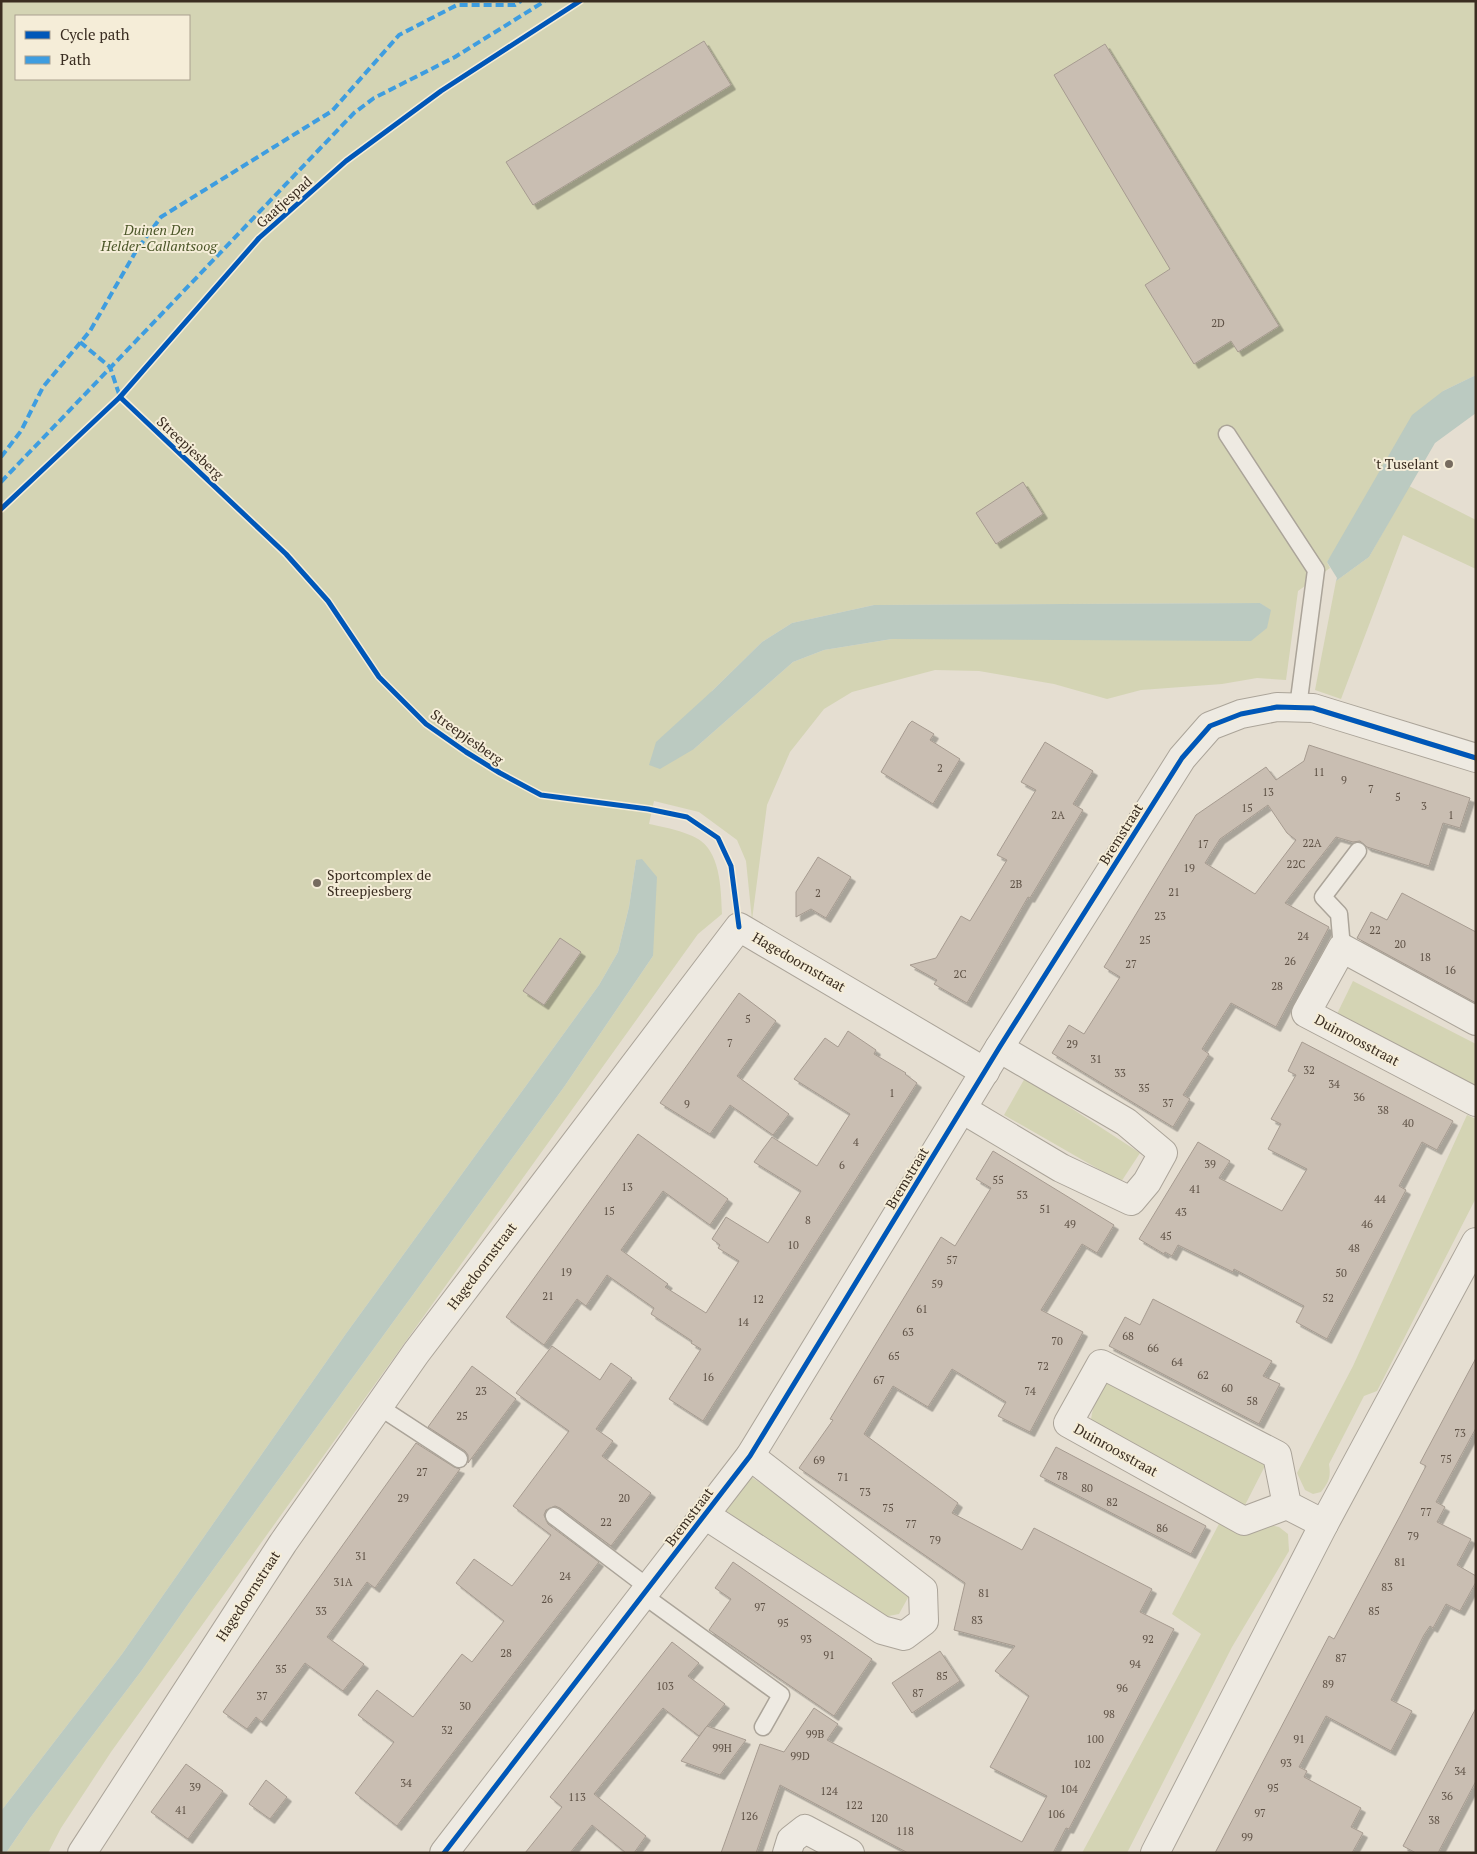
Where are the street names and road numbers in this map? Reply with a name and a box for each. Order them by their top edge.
street label: Gaatjespad [252,171,316,232]
street label: Streepjesberg [153,412,228,484]
street label: Streepjesberg [427,705,508,769]
street label: Bremstraat [1094,799,1147,868]
street label: Hagedoornstraat [749,927,850,996]
street label: Duinroosstraat [1312,1009,1404,1070]
street label: Bremstraat [881,1143,933,1212]
street label: Hagedoornstraat [443,1218,521,1313]
street label: Duinroosstraat [1071,1419,1162,1481]
street label: Bremstraat [660,1483,717,1550]
street label: Hagedoornstraat [211,1546,284,1645]

